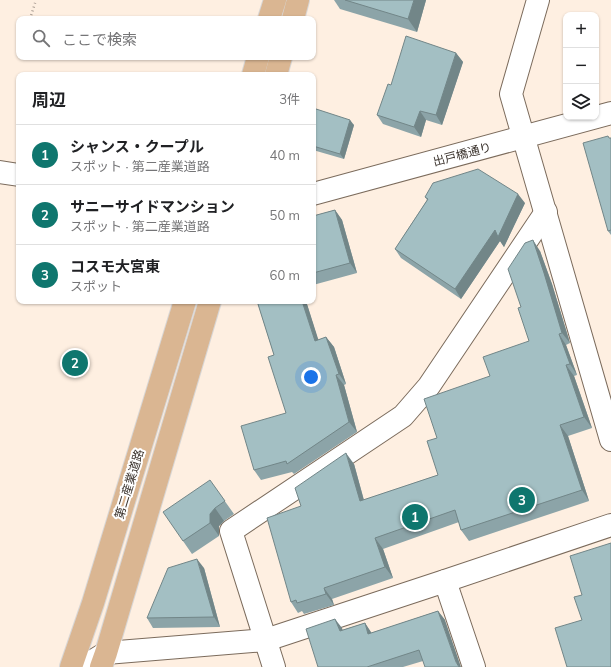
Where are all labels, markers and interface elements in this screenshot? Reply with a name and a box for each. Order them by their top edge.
map controls [563,12,599,120]
button: + [563,12,599,48]
search box [16,16,316,60]
icon: search [30,27,52,49]
text: ここで検索 [62,30,137,49]
button: − [563,48,599,84]
button: layers [563,84,599,120]
text: 周辺 [32,89,66,110]
text: 3件 [279,91,300,107]
text: シャンス・クープル [70,137,204,156]
street label: 出戸橋通り [431,139,493,169]
text: 1 [41,147,49,163]
text: 40 m [270,147,300,163]
text: スポット · 第二産業道路 [70,158,210,174]
text: サニーサイドマンション [70,197,235,216]
text: 2 [41,207,49,223]
text: 50 m [270,207,300,223]
text: スポット · 第二産業道路 [70,218,210,234]
text: コスモ大宮東 [70,257,160,276]
text: 3 [41,267,49,283]
text: 60 m [270,267,300,283]
text: スポット [70,278,122,294]
pin: 2 [62,348,88,378]
your location [301,367,321,387]
street label: 第二産業道路 [111,447,147,521]
pin: 3 [509,485,535,515]
pin: 1 [402,502,428,532]

